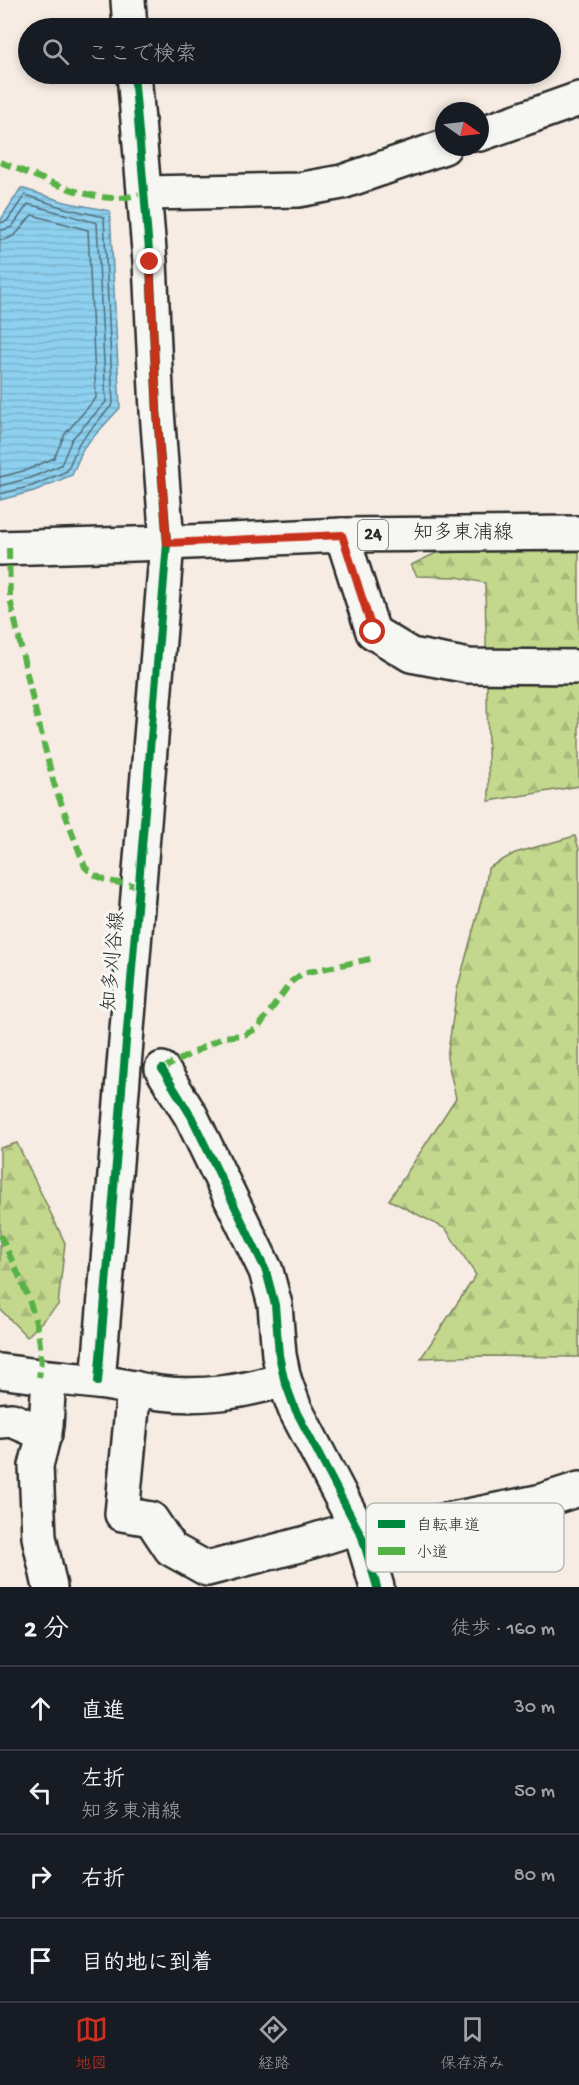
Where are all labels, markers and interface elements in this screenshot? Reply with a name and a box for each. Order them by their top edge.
search box [18,18,561,84]
icon: search [39,35,72,68]
text: ここで検索 [87,43,197,69]
north arrow [435,102,489,156]
route end [136,248,162,274]
road number: 24 [358,520,388,550]
street label: 知多東浦線 [413,521,513,546]
route start [359,618,385,644]
street label: 知多刈谷線 [97,910,131,1012]
legend [366,1503,564,1572]
text: 自転車道 [416,1516,480,1537]
text: 小道 [416,1544,448,1564]
text: 2 分 [24,1616,69,1647]
text: 徒歩 · 160 m [451,1619,555,1642]
icon: ahead [24,1692,57,1725]
text: 30 m [514,1697,555,1720]
text: 直進 [81,1700,125,1726]
text: 左折 [81,1768,125,1794]
icon: left [24,1776,57,1809]
text: 50 m [514,1781,555,1804]
text: 知多東浦線 [81,1802,181,1825]
icon: right [24,1860,57,1893]
text: 80 m [514,1865,555,1888]
text: 右折 [81,1868,125,1894]
icon: arrive [24,1944,57,1977]
text: 目的地に到着 [81,1952,213,1978]
tab: 地図 [75,2013,108,2075]
tab: 経路 [257,2013,290,2075]
tab: 保存済み [440,2013,504,2075]

